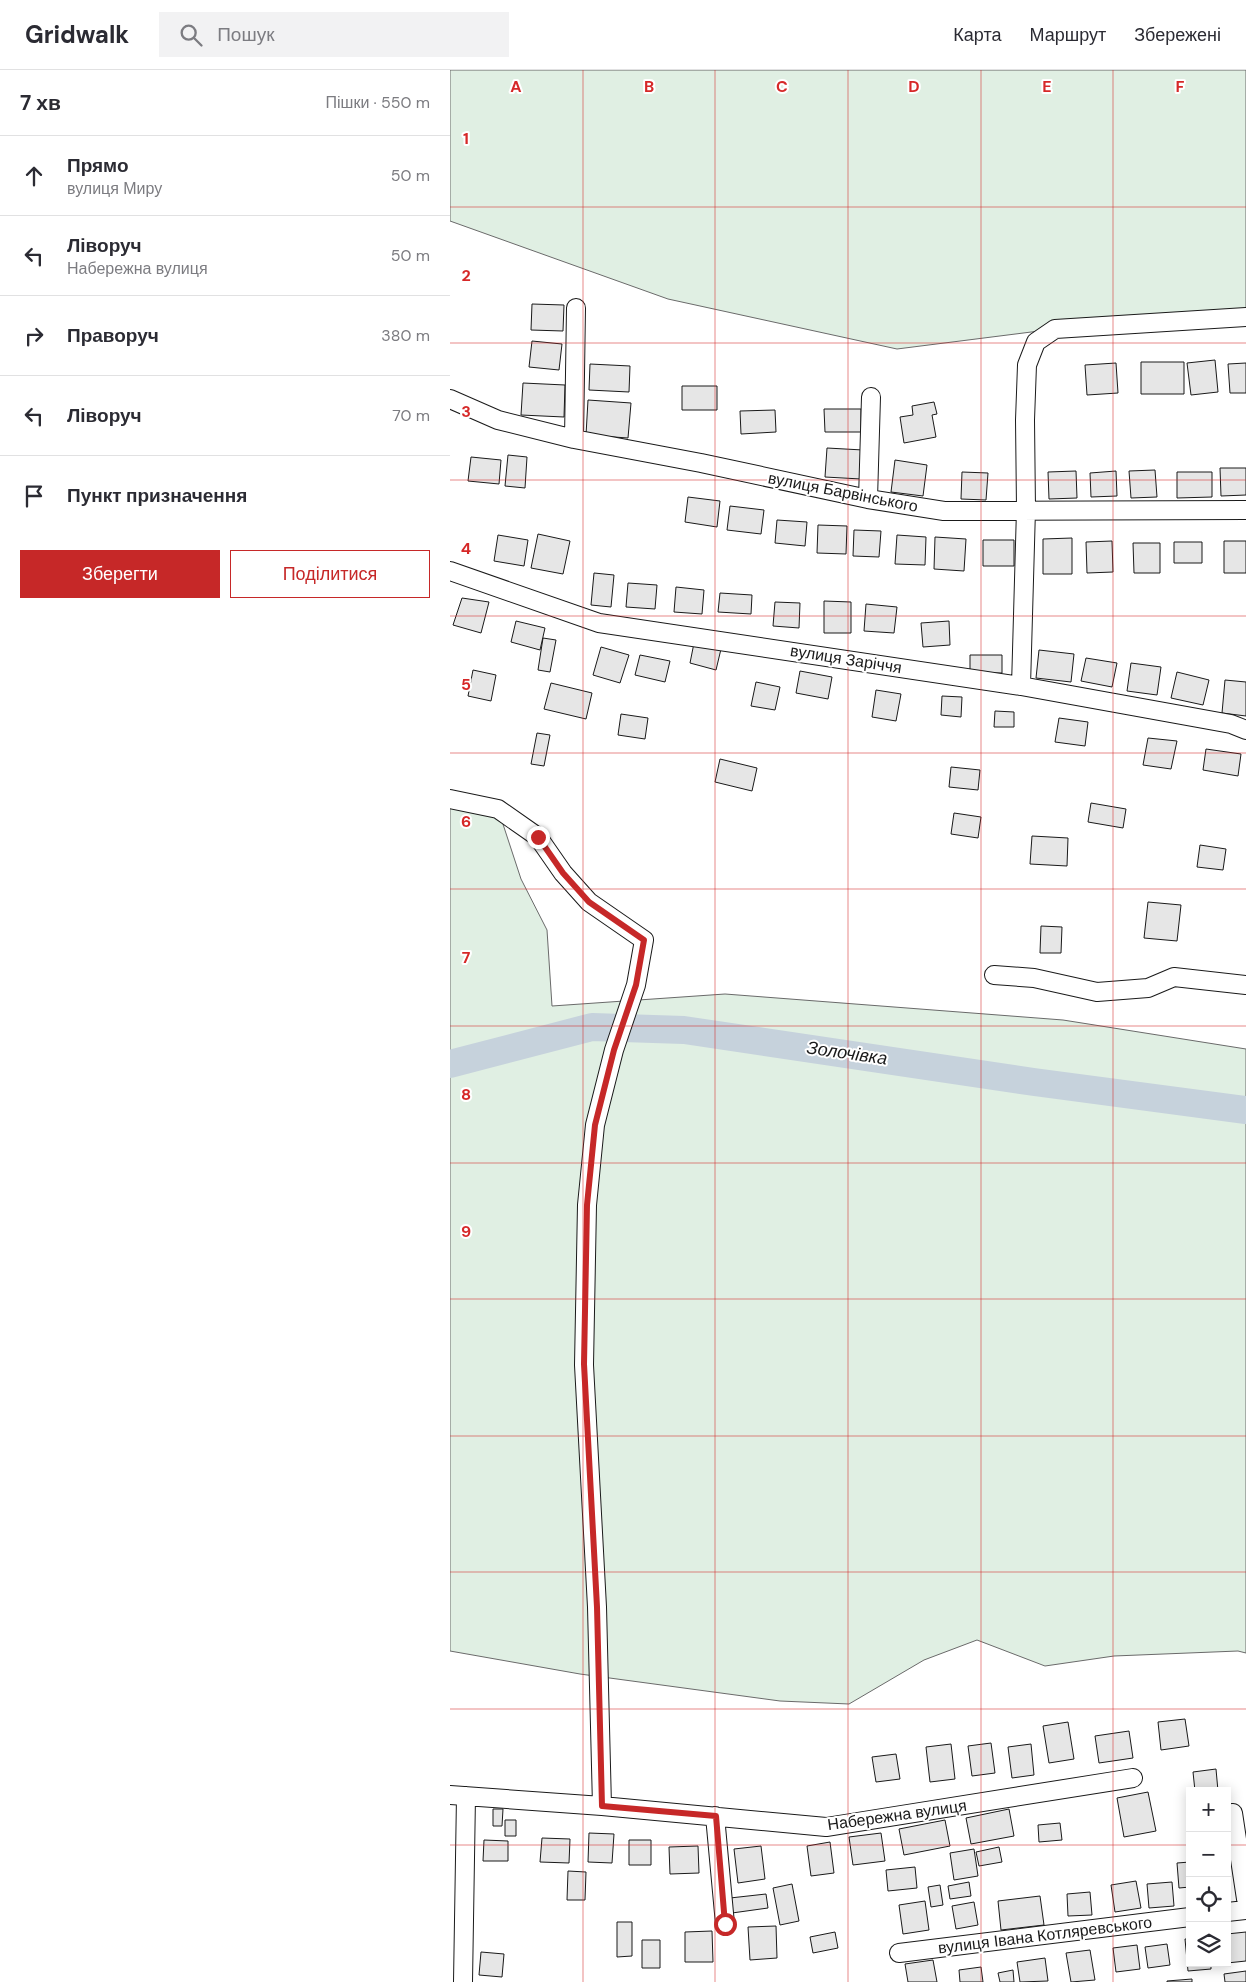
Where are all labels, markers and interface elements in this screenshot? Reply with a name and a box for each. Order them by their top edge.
search box [159,12,509,57]
text: Gridwalk [25,19,129,50]
icon: search [177,21,205,49]
text: Пошук [217,22,274,47]
text: Карта [953,23,1001,47]
text: Маршрут [1029,23,1106,47]
text: Збережені [1134,23,1221,47]
text: A [510,76,522,97]
text: B [644,76,654,97]
text: C [776,76,788,97]
text: D [908,76,920,97]
text: E [1042,76,1052,97]
text: F [1176,76,1185,97]
text: 7 хв [20,89,61,117]
text: Пішки · 550 m [326,92,430,113]
text: 1 [463,128,469,149]
text: Прямо [67,153,129,178]
icon: ahead [20,162,48,190]
text: 50 m [391,165,430,186]
text: вулиця Миру [67,178,162,199]
text: Ліворуч [67,233,142,258]
icon: left [20,242,48,270]
text: 50 m [391,245,430,266]
text: Набережна вулиця [67,258,208,279]
text: 2 [461,265,471,286]
icon: right [20,322,48,350]
text: Праворуч [67,323,159,348]
text: 380 m [381,325,430,346]
text: 3 [461,401,471,422]
icon: left [20,402,48,430]
text: Ліворуч [67,403,142,428]
text: 70 m [392,405,430,426]
street label: вулиця Барвінського [766,467,920,517]
icon: arrive [20,482,48,510]
text: Пункт призначення [67,483,247,508]
text: 4 [461,538,471,559]
button: Зберегти [20,550,220,598]
button: Поділитися [230,550,430,598]
street label: вулиця Заріччя [789,640,903,678]
text: 5 [461,674,471,695]
text: 6 [461,811,471,832]
route end [527,826,550,849]
text: 7 [462,947,471,968]
water label: Золочівка [805,1035,889,1071]
text: 8 [461,1084,471,1105]
text: 9 [461,1221,471,1242]
map controls [1186,1787,1231,1967]
button: + [1186,1787,1231,1832]
street label: Набережна вулиця [826,1795,968,1835]
button: − [1186,1832,1231,1877]
button: locate [1186,1877,1231,1922]
street label: вулиця Івана Котляревського [937,1911,1153,1959]
route start [714,1913,737,1936]
button: layers [1186,1922,1231,1967]

